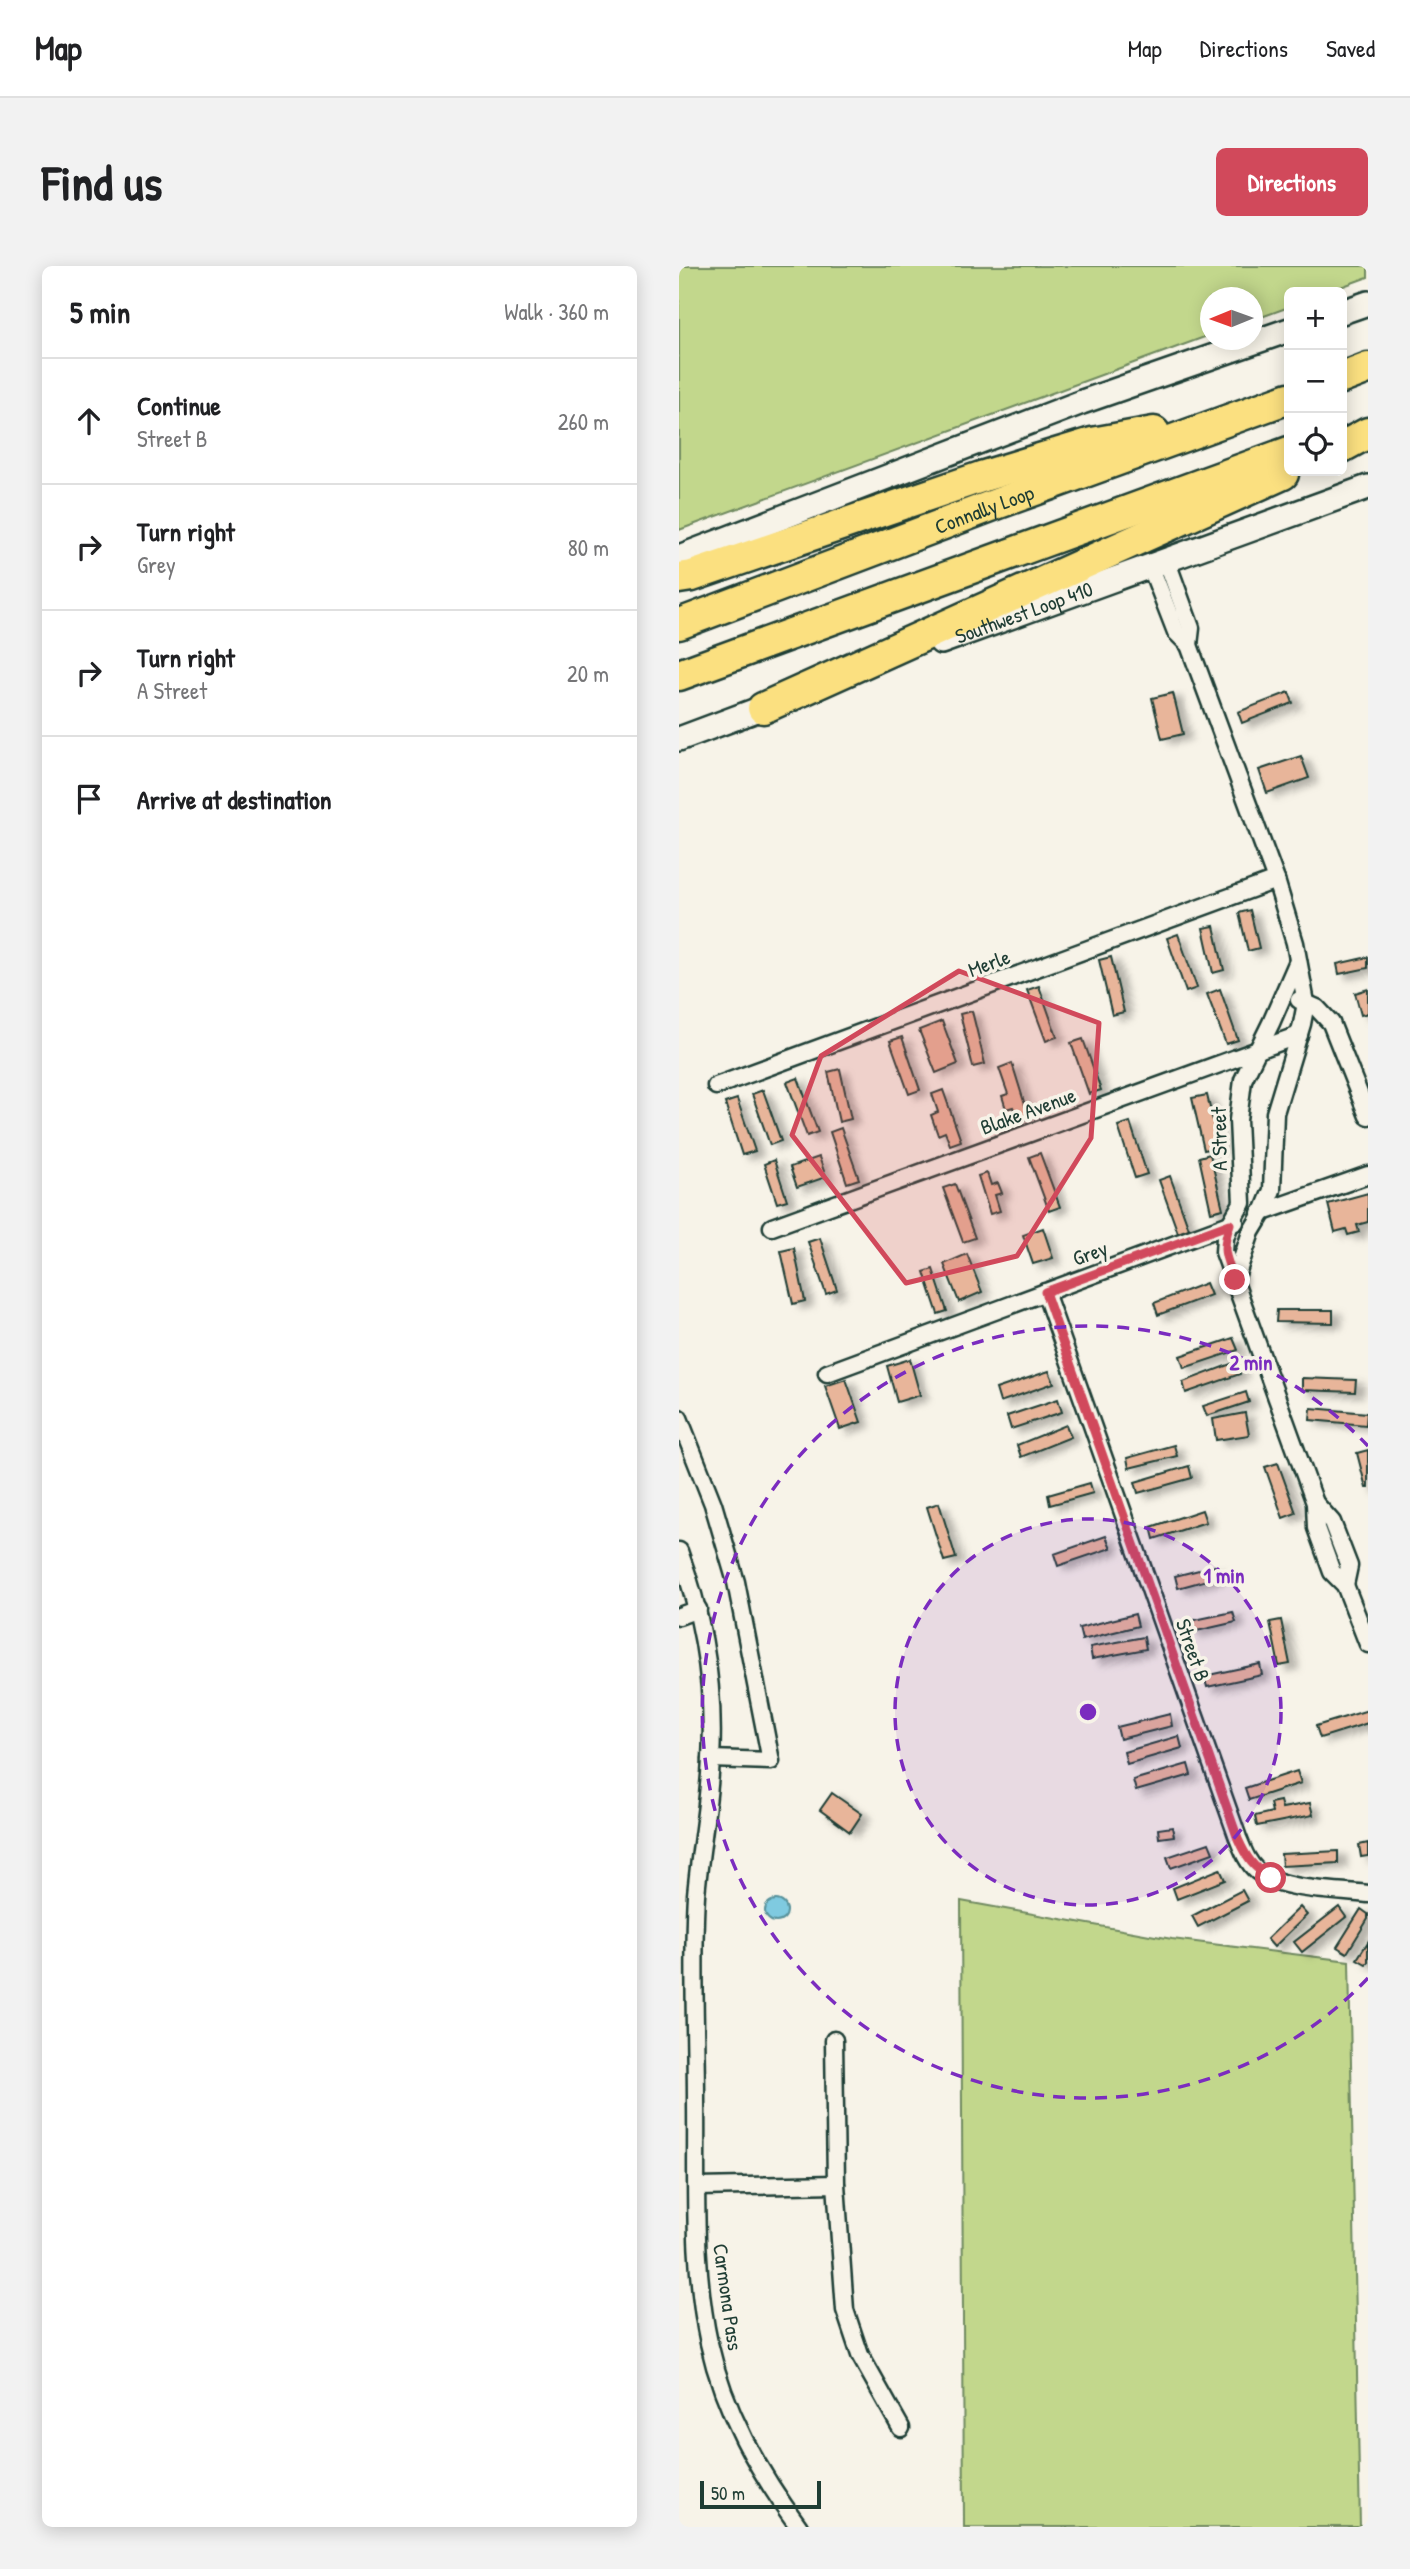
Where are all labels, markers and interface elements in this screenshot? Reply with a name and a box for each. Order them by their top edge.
text: Map [35,26,82,70]
text: Map [1128,32,1162,64]
text: Directions [1200,32,1288,64]
text: Saved [1326,32,1375,64]
button: Directions [1216,148,1368,216]
text: Find us [42,149,162,215]
north arrow [1200,287,1263,350]
map controls [1284,287,1347,476]
button: + [1284,287,1347,350]
text: 5 min [70,292,130,332]
text: Walk · 360 m [504,296,609,327]
button: − [1284,350,1347,413]
text: Continue [137,388,221,423]
icon: ahead [70,402,108,440]
text: 260 m [558,406,609,437]
button: locate [1284,413,1347,476]
text: Street B [137,423,208,454]
street label: Connally Loop [930,477,1038,541]
text: Turn right [137,514,235,549]
icon: right [70,528,108,566]
text: 80 m [568,532,609,563]
text: Grey [137,549,176,580]
street label: Southwest Loop 410 [951,574,1097,650]
text: Turn right [137,640,235,675]
icon: right [70,654,108,692]
text: 20 m [567,658,609,689]
text: A Street [137,675,207,706]
icon: arrive [70,780,108,818]
text: Arrive at destination [137,782,332,817]
street label: Merle [964,942,1014,984]
street label: Blake Avenue [976,1080,1080,1142]
street label: A Street [1204,1106,1234,1171]
street label: Grey [1068,1233,1112,1273]
route end [1219,1264,1250,1295]
text: 2 min [1229,1348,1273,1377]
text: 1 min [1204,1561,1244,1590]
street label: Street B [1169,1615,1217,1685]
centre of rings [1076,1700,1100,1724]
route start [1255,1862,1286,1893]
street label: Carmona Pass [706,2242,750,2352]
scale bar [700,2478,821,2510]
text: 50 m [711,2480,745,2506]

